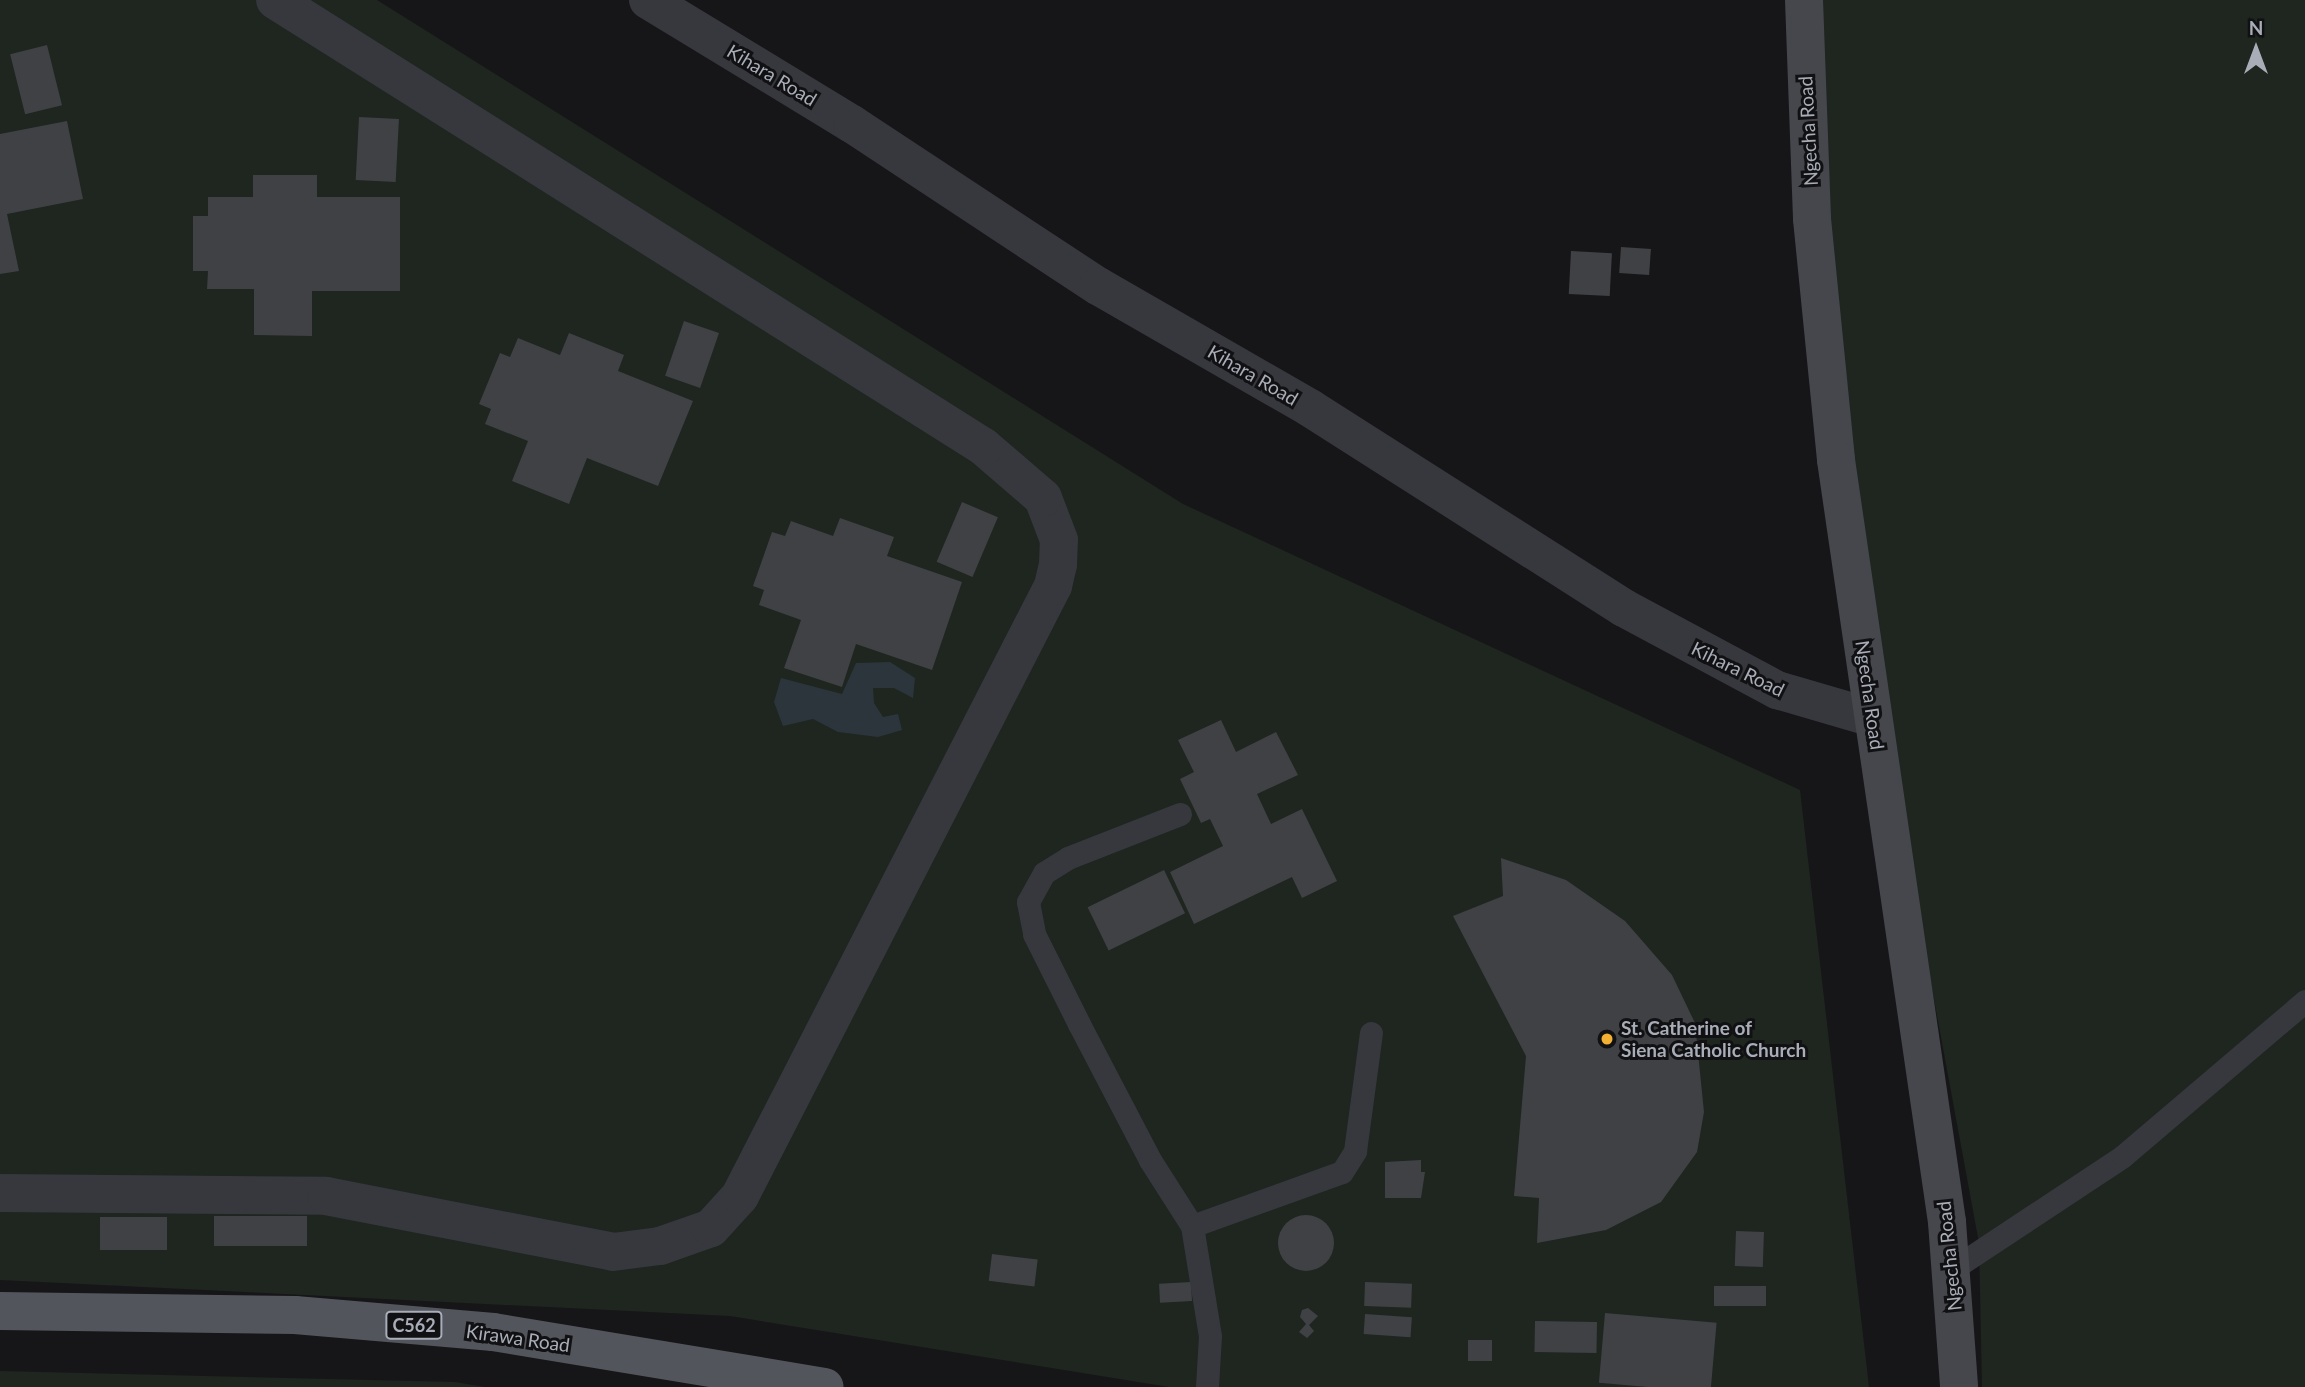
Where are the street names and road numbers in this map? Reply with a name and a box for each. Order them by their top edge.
street label: Kihara Road [723,39,821,111]
street label: Ngecha Road [1794,75,1822,187]
street label: Kihara Road [1204,340,1302,410]
street label: Kihara Road [1688,637,1788,701]
street label: Ngecha Road [1851,639,1889,751]
street label: Ngecha Road [1932,1200,1966,1312]
road number: C562 [384,1310,444,1340]
street label: Kirawa Road [465,1319,571,1357]

